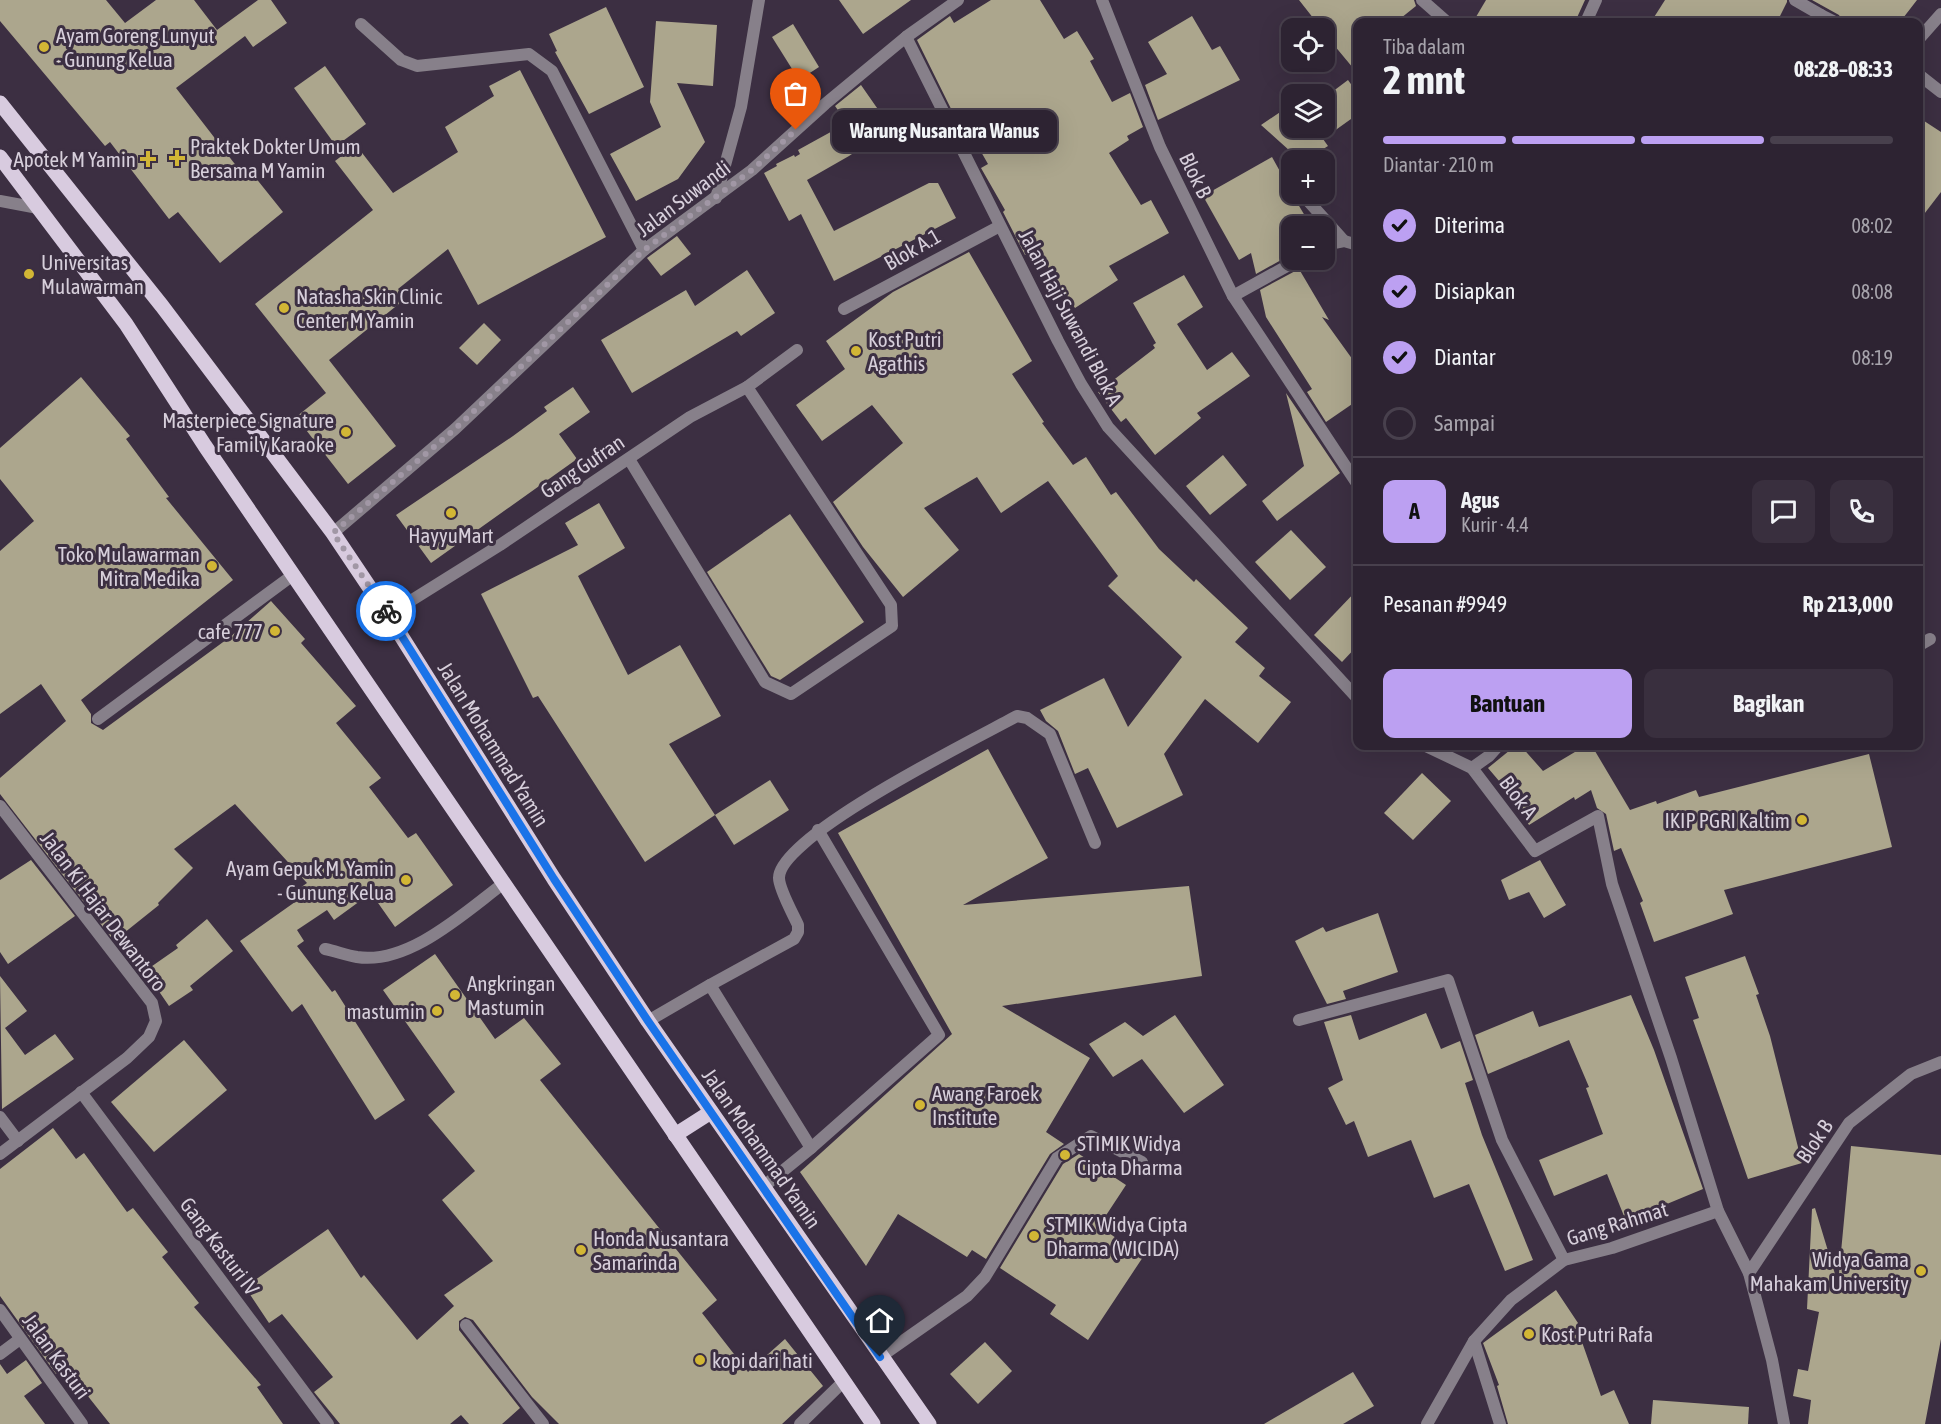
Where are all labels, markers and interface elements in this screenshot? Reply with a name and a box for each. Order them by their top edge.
map controls [1281,18,1335,270]
button: locate [1281,18,1335,72]
place label: Ayam Goreng Lunyut - Gunung Kelua [56,23,215,71]
text: Tiba dalam [1383,35,1465,58]
marker: Ayam Goreng Lunyut - Gunung Kelua [37,40,51,54]
text: 08:28–08:33 [1794,56,1893,82]
text: 2 mnt [1383,58,1465,102]
pin [770,68,821,130]
icon: bag [779,77,812,110]
button: layers [1281,84,1335,138]
callout: Warung Nusantara Wanus [832,109,1057,151]
text: Warung Nusantara Wanus [850,119,1039,142]
place label: Praktek Dokter Umum Bersama M Yamin [190,134,361,182]
place label: Apotek M Yamin [13,147,136,171]
marker: Praktek Dokter Umum Bersama M Yamin [168,149,186,167]
street label: Blok B [1175,149,1217,202]
button: + [1281,150,1335,204]
marker: Apotek M Yamin [141,152,155,166]
text: Diantar · 210 m [1383,153,1494,176]
street label: Jalan Suwandi [631,155,735,241]
icon: check [1383,209,1416,242]
text: Diterima [1434,212,1505,238]
text: 08:02 [1851,214,1893,237]
button: − [1281,216,1335,270]
street label: Blok A.1 [879,223,945,275]
street label: Jalan Haji Suwandi Blok A [1014,225,1128,410]
place label: Universitas Mulawarman [41,250,144,298]
marker: Universitas Mulawarman [22,267,36,281]
icon: check [1383,275,1416,308]
text: Disiapkan [1434,278,1515,304]
text: 08:08 [1851,280,1893,303]
place label: Natasha Skin Clinic Center M Yamin [296,284,442,332]
marker: Natasha Skin Clinic Center M Yamin [277,301,291,315]
place label: Kost Putri Agathis [868,327,942,375]
icon: check [1383,341,1416,374]
marker: Kost Putri Agathis [849,344,863,358]
text: Diantar [1434,344,1495,370]
text: 08:19 [1852,346,1893,369]
place label: Masterpiece Signature Family Karaoke [162,408,334,456]
text: Sampai [1434,410,1495,436]
marker: Masterpiece Signature Family Karaoke [339,425,353,439]
street label: Gang Gufran [536,429,628,503]
button: chat [1752,480,1815,543]
button: phone [1830,480,1893,543]
text: Agus [1461,487,1500,513]
text: A [1409,498,1420,524]
marker: HayyuMart [444,506,458,520]
text: Kurir · 4.4 [1461,513,1529,536]
place label: HayyuMart [408,523,494,547]
place label: Toko Mulawarman Mitra Medika [58,542,200,590]
marker: Toko Mulawarman Mitra Medika [205,559,219,573]
courier [356,581,416,641]
text: Pesanan #9949 [1383,591,1507,617]
text: Rp 213,000 [1803,591,1893,617]
icon: bike [370,595,403,628]
place label: cafe 777 [198,619,263,643]
marker: cafe 777 [268,624,282,638]
street label: Jalan Mohammad Yamin [434,657,554,831]
button: Bantuan [1383,669,1632,738]
button: Bagikan [1644,669,1893,738]
street label: Blok A [1495,771,1543,824]
place label: IKIP PGRI Kaltim [1664,808,1790,832]
marker: IKIP PGRI Kaltim [1795,813,1809,827]
street label: Jalan Ki Hajar Dewantoro [36,826,172,996]
place label: Ayam Gepuk M. Yamin - Gunung Kelua [226,856,394,904]
marker: Ayam Gepuk M. Yamin - Gunung Kelua [399,873,413,887]
place label: Angkringan Mastumin [467,971,556,1019]
marker: Angkringan Mastumin [448,988,462,1002]
place label: mastumin [346,999,425,1023]
marker: mastumin [430,1004,444,1018]
street label: Jalan Mohammad Yamin [698,1063,826,1233]
place label: Awang Faroek Institute [932,1081,1039,1129]
marker: Awang Faroek Institute [913,1098,927,1112]
street label: Blok B [1791,1115,1837,1167]
place label: STIMIK Widya Cipta Dharma [1077,1131,1183,1179]
marker: STIMIK Widya Cipta Dharma [1058,1148,1072,1162]
street label: Gang Kasturi IV [176,1193,265,1300]
street label: Gang Rahmat [1564,1196,1670,1250]
place label: STMIK Widya Cipta Dharma (WICIDA) [1046,1212,1188,1260]
place label: Honda Nusantara Samarinda [593,1226,729,1274]
marker: STMIK Widya Cipta Dharma (WICIDA) [1027,1229,1041,1243]
marker: Honda Nusantara Samarinda [574,1243,588,1257]
place label: Widya Gama Mahakam University [1750,1247,1909,1295]
marker: Widya Gama Mahakam University [1914,1264,1928,1278]
pin [854,1295,905,1357]
icon: home [863,1304,896,1337]
street label: Jalan Kasturi [18,1309,96,1403]
place label: Kost Putri Rafa [1541,1322,1653,1346]
marker: Kost Putri Rafa [1522,1327,1536,1341]
place label: kopi dari hati [712,1348,813,1372]
marker: kopi dari hati [693,1353,707,1367]

